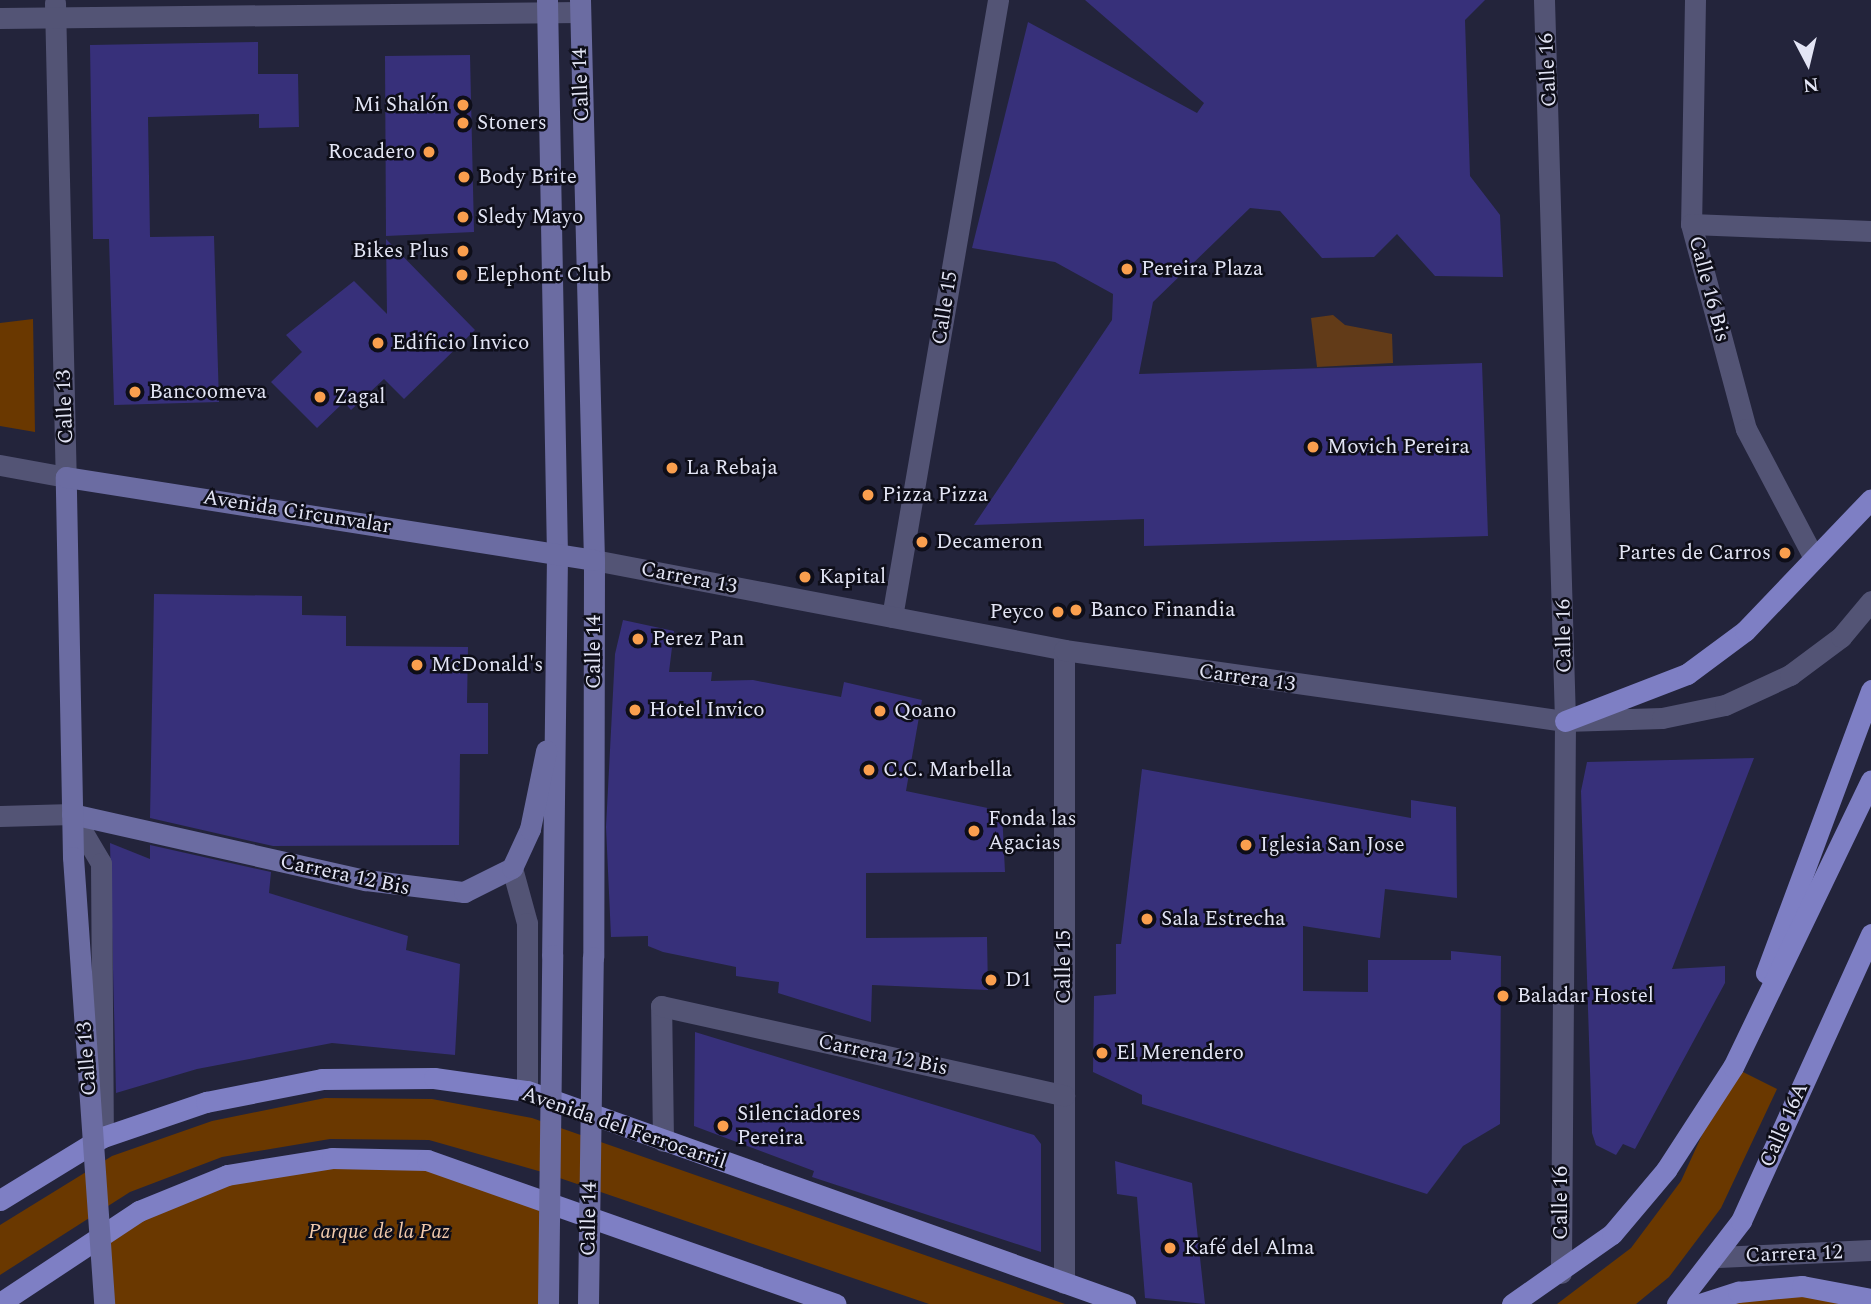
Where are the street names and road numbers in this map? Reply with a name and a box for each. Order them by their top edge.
street label: Calle 16 [1533,32,1563,108]
street label: Calle 14 [567,47,595,123]
street label: Calle 16 Bis [1683,233,1735,345]
street label: Calle 15 [927,269,963,347]
street label: Calle 13 [51,369,79,445]
street label: Avenida Circunvalar [201,485,393,539]
street label: Carrera 13 [639,556,739,600]
street label: Calle 16 [1551,599,1577,673]
street label: Calle 14 [581,615,607,689]
street label: Carrera 13 [1197,659,1297,697]
street label: Carrera 12 Bis [278,849,412,901]
street label: Calle 15 [1051,930,1077,1004]
street label: Calle 13 [72,1021,102,1097]
street label: Carrera 12 Bis [816,1029,950,1081]
street label: Calle 16A [1754,1079,1814,1171]
street label: Avenida del Ferrocarril [518,1081,730,1175]
street label: Calle 16 [1548,1166,1574,1240]
street label: Calle 14 [576,1182,602,1256]
street label: Carrera 12 [1745,1240,1843,1268]

